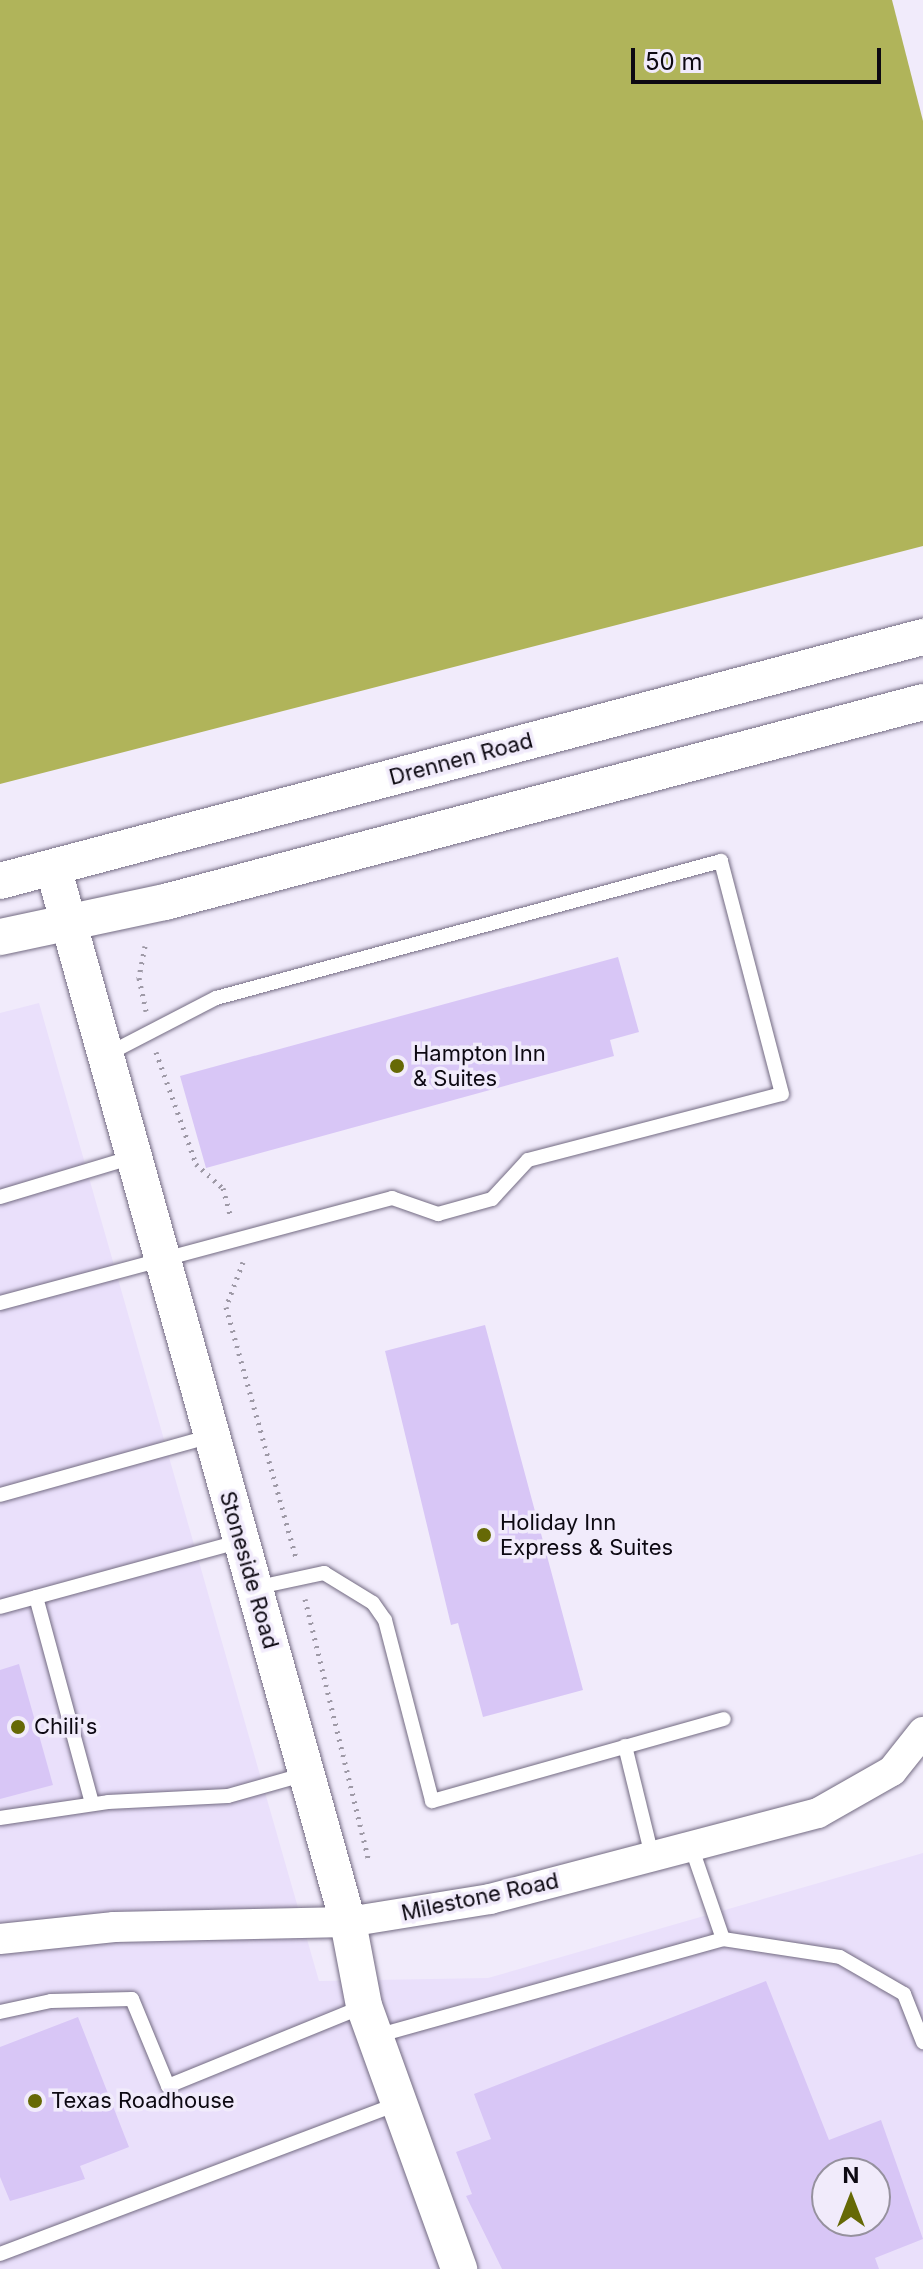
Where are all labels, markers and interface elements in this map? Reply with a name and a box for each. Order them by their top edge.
scale bar [635,32,885,82]
text: 50 m [645,47,703,76]
street label: Drennen Road [386,727,536,791]
place label: Hampton Inn & Suites [413,1040,546,1092]
marker: Hampton Inn & Suites [388,1057,406,1075]
street label: Stoneside Road [214,1488,284,1652]
place label: Holiday Inn Express & Suites [500,1509,673,1560]
marker: Holiday Inn Express & Suites [475,1526,493,1544]
place label: Chili's [34,1714,97,1740]
marker: Chili's [9,1718,27,1736]
street label: Milestone Road [399,1867,561,1927]
place label: Texas Roadhouse [51,2088,235,2114]
marker: Texas Roadhouse [26,2092,44,2110]
north arrow [811,2157,891,2237]
text: N [843,2162,859,2188]

